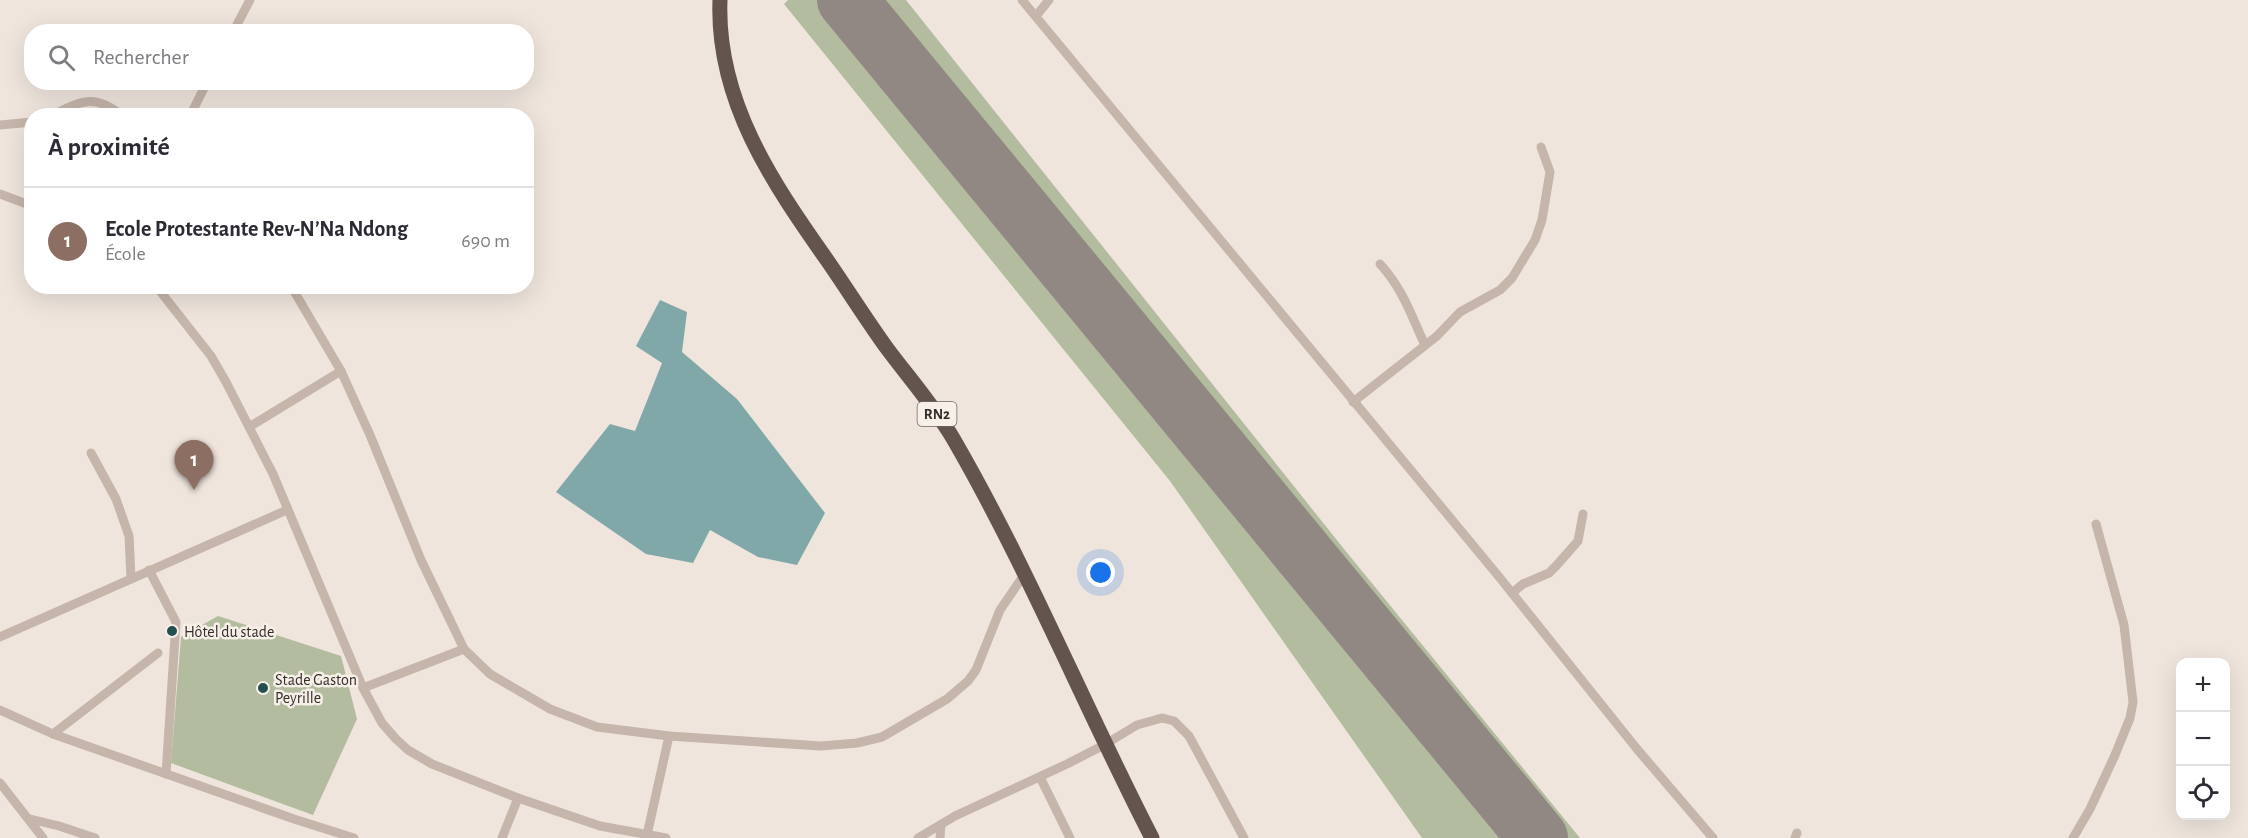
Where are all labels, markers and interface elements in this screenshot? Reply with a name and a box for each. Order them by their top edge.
search box [24,24,534,90]
icon: search [45,41,78,74]
text: Rechercher [93,46,189,68]
text: À proximité [48,134,170,160]
text: Ecole Protestante Rev-N’Na Ndong [105,218,408,240]
text: 1 [64,231,71,251]
text: 690 m [461,231,510,251]
text: École [105,244,146,264]
road number: RN2 [918,402,956,426]
pin: 1 [174,440,214,490]
your location [1086,558,1115,587]
marker: Hôtel du stade [165,624,179,638]
place label: Hôtel du stade [184,624,274,640]
map controls [2176,658,2230,820]
button: + [2176,658,2230,712]
place label: Stade Gaston Peyrille [275,672,357,707]
marker: Stade Gaston Peyrille [256,681,270,695]
button: − [2176,712,2230,766]
button: locate [2176,766,2230,820]

